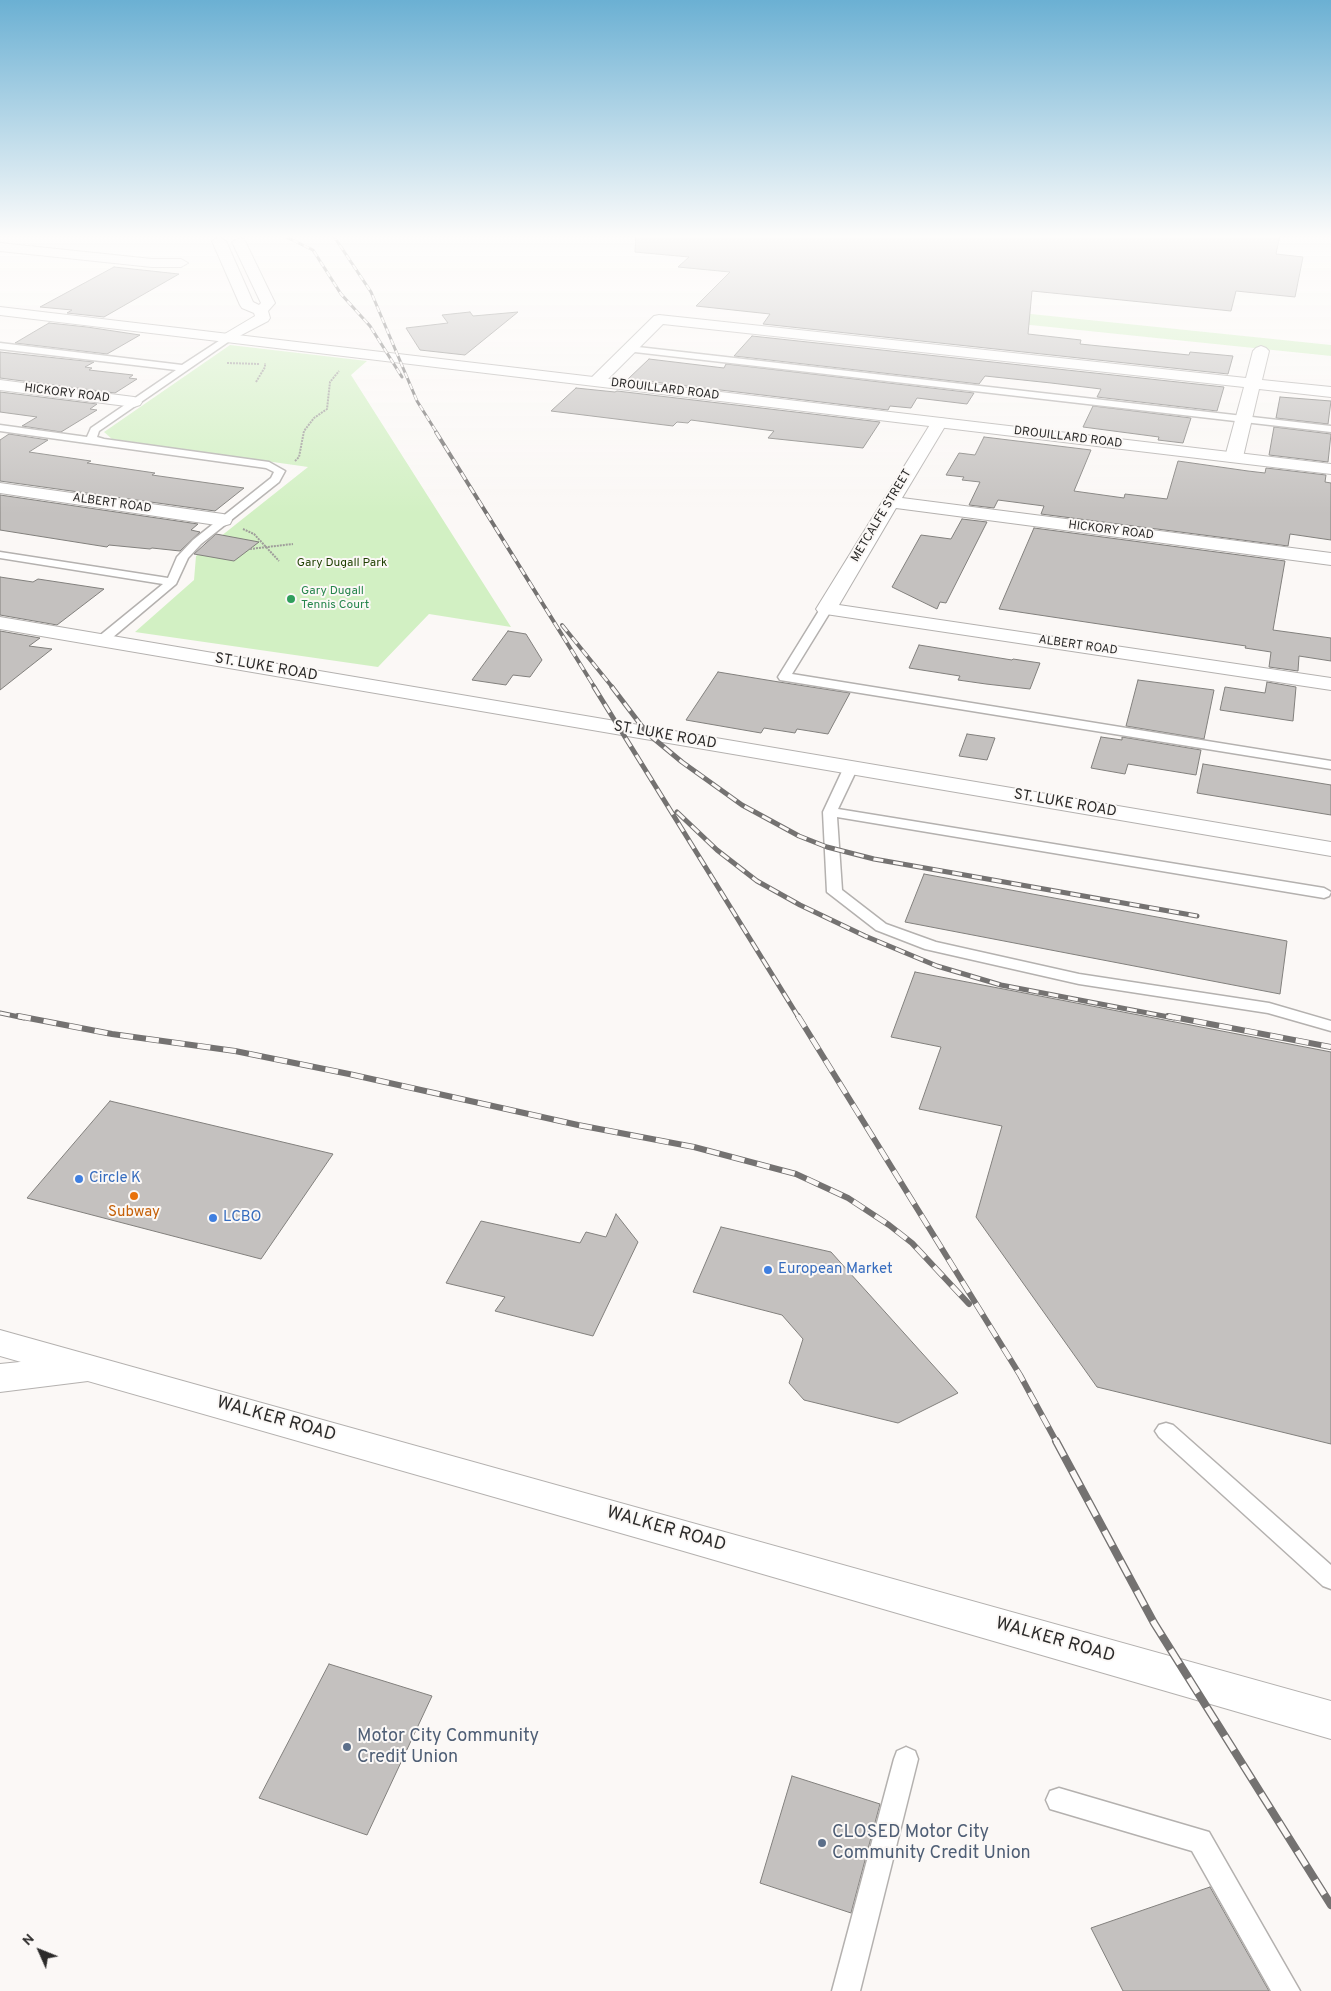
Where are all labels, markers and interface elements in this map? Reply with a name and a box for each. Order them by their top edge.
street label: DROUILLARD ROAD [610,376,720,404]
street label: HICKORY ROAD [23,382,111,406]
street label: DROUILLARD ROAD [1013,424,1123,452]
street label: METCALFE STREET [849,467,915,565]
street label: ALBERT ROAD [72,491,152,517]
street label: HICKORY ROAD [1067,519,1155,543]
park label: Gary Dugall Park [297,557,387,571]
place label: Gary Dugall Tennis Court [301,585,369,613]
marker: Gary Dugall Tennis Court [285,593,297,605]
street label: ALBERT ROAD [1038,633,1118,659]
street label: ST. LUKE ROAD [213,650,319,686]
street label: ST. LUKE ROAD [612,718,718,754]
street label: ST. LUKE ROAD [1012,786,1118,822]
place label: Circle K [89,1170,141,1188]
marker: Circle K [73,1173,85,1185]
marker: Subway [128,1190,140,1202]
place label: Subway [108,1204,160,1222]
place label: LCBO [223,1209,261,1227]
marker: LCBO [207,1212,219,1224]
place label: European Market [778,1261,893,1279]
marker: European Market [762,1264,774,1276]
street label: WALKER ROAD [214,1393,338,1447]
street label: WALKER ROAD [604,1503,728,1557]
street label: WALKER ROAD [993,1614,1117,1668]
place label: Motor City Community Credit Union [357,1726,539,1768]
marker: Motor City Community Credit Union [341,1741,353,1753]
place label: CLOSED Motor City Community Credit Union [832,1822,1031,1865]
marker: CLOSED Motor City Community Credit Union [816,1837,828,1849]
north arrow [15,1926,65,1976]
text: N [19,1931,38,1950]

